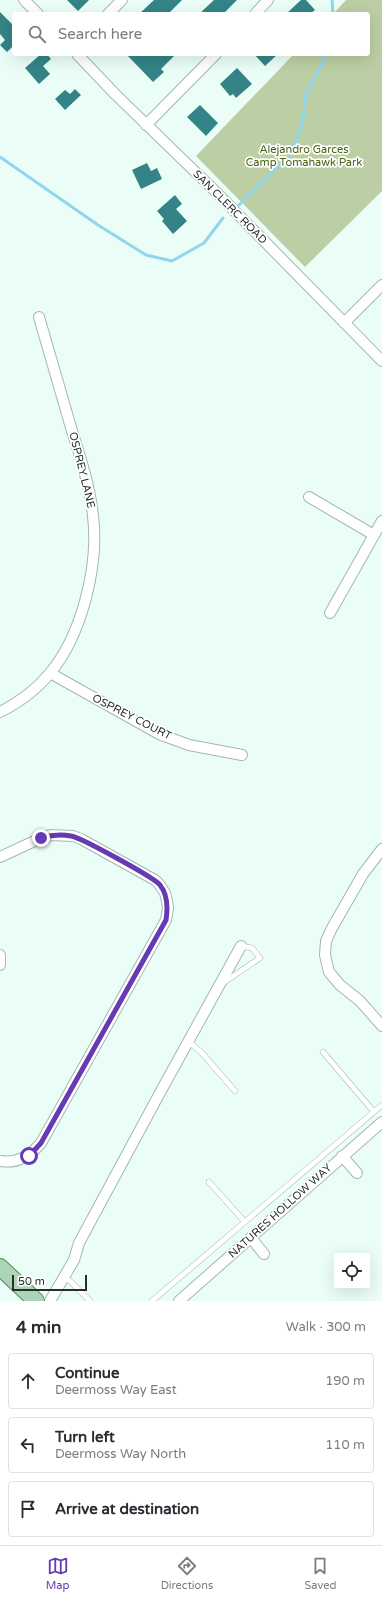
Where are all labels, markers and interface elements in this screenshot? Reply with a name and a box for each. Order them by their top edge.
search box [12,12,370,56]
icon: search [26,23,48,45]
text: Search here [58,25,142,43]
park label: Alejandro Garces Camp Tomahawk Park [246,143,362,169]
street label: SAN CLERC ROAD [190,167,270,247]
street label: OSPREY LANE [66,431,98,509]
street label: OSPREY COURT [90,691,174,743]
route end [32,829,50,847]
route start [20,1147,38,1165]
street label: NATURES HOLLOW WAY [226,1161,334,1261]
map controls [334,1253,370,1289]
button: locate [334,1253,370,1289]
scale bar [12,1273,87,1292]
text: 50 m [18,1275,45,1288]
text: 4 min [16,1317,61,1338]
text: Walk · 300 m [286,1319,366,1335]
text: Continue [55,1364,119,1382]
icon: ahead [17,1370,39,1392]
text: 190 m [325,1373,365,1389]
text: Deermoss Way East [55,1382,177,1398]
text: Turn left [55,1428,115,1446]
icon: left [17,1434,39,1456]
text: 110 m [325,1437,365,1453]
text: Deermoss Way North [55,1446,186,1462]
icon: arrive [17,1498,39,1520]
text: Arrive at destination [55,1500,199,1518]
tab: Map [46,1555,69,1592]
tab: Directions [161,1555,213,1592]
tab: Saved [305,1555,336,1592]

